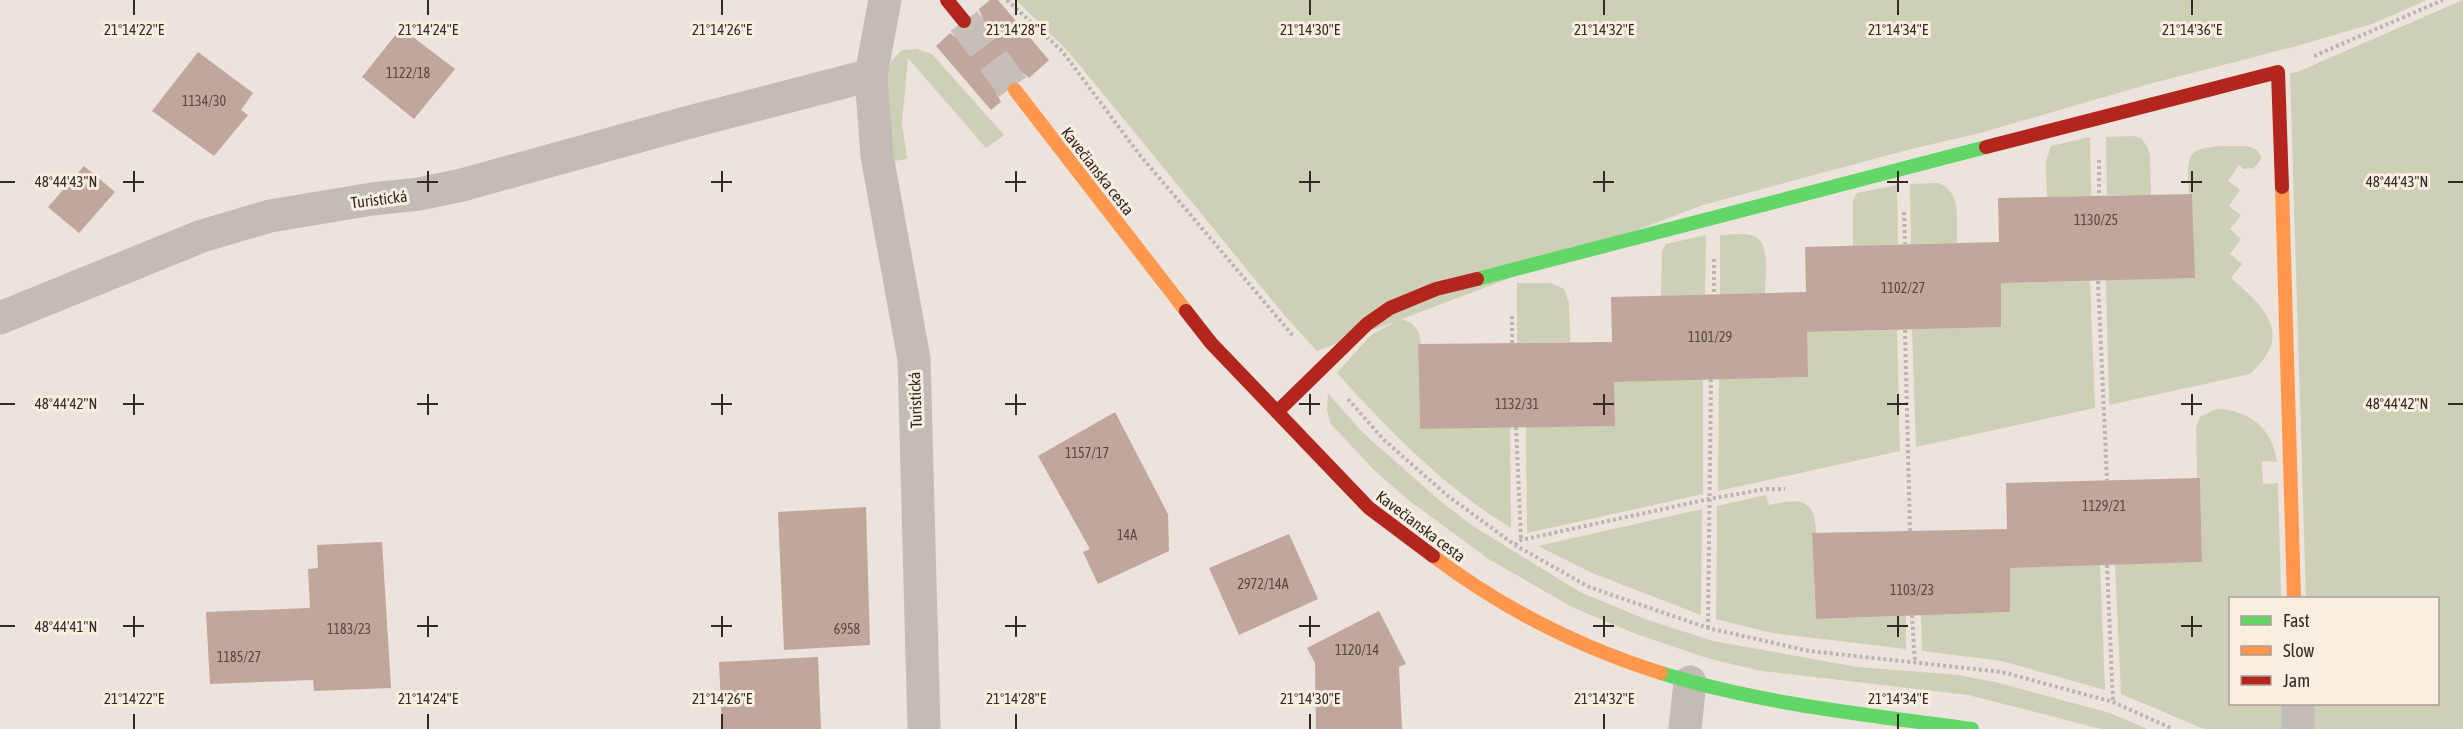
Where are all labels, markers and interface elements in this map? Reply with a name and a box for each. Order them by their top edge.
text: 21°14'22"E [104,21,165,38]
text: 21°14'24"E [398,21,459,38]
text: 21°14'26"E [692,21,753,38]
text: 21°14'28"E [986,21,1047,38]
text: 21°14'30"E [1280,21,1341,38]
text: 21°14'32"E [1574,21,1635,38]
text: 21°14'34"E [1868,21,1929,38]
text: 21°14'36"E [2162,21,2223,38]
house number: 1122/18 [386,65,431,81]
house number: 1134/30 [182,93,227,109]
street label: Kavečianska cesta [1058,123,1138,219]
text: 48°44'43"N [35,173,97,190]
text: 48°44'43"N [2366,173,2428,190]
street label: Turistická [350,187,408,211]
house number: 1130/25 [2074,212,2118,228]
house number: 1102/27 [1881,280,1925,296]
house number: 1101/29 [1688,329,1732,345]
street label: Turistická [905,371,925,429]
text: 48°44'42"N [35,395,97,412]
text: 48°44'42"N [2366,395,2428,412]
house number: 1132/31 [1495,396,1539,412]
house number: 1157/17 [1065,445,1109,461]
street label: Kavečianska cesta [1373,487,1469,565]
house number: 1129/21 [2082,498,2126,514]
house number: 14A [1117,527,1137,543]
house number: 2972/14A [1237,576,1289,592]
house number: 1103/23 [1890,582,1934,598]
legend [2229,597,2439,705]
text: Fast [2283,610,2310,631]
text: 48°44'41"N [35,618,97,635]
house number: 1183/23 [327,621,371,637]
house number: 6958 [834,621,861,637]
text: Slow [2283,640,2314,661]
house number: 1120/14 [1335,642,1380,658]
house number: 1185/27 [217,649,261,665]
text: Jam [2283,670,2310,691]
text: 21°14'22"E [104,690,165,707]
text: 21°14'24"E [398,690,459,707]
text: 21°14'26"E [692,690,753,707]
text: 21°14'28"E [986,690,1047,707]
text: 21°14'30"E [1280,690,1341,707]
text: 21°14'32"E [1574,690,1635,707]
text: 21°14'34"E [1868,690,1929,707]

